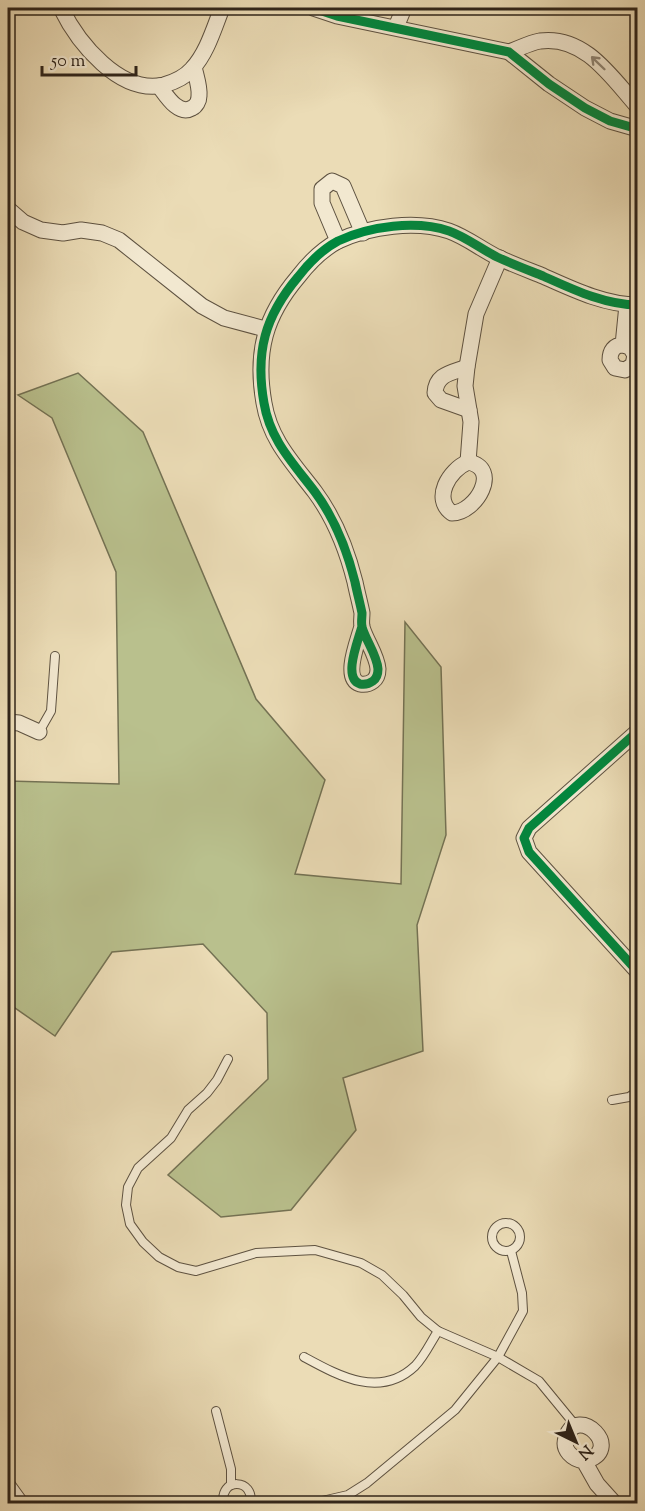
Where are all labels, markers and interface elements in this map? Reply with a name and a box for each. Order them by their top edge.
scale bar [42,39,136,77]
text: 50 m [50,49,86,75]
one-way arrow [591,56,606,71]
north arrow [546,1412,606,1472]
text: N [572,1438,597,1464]

